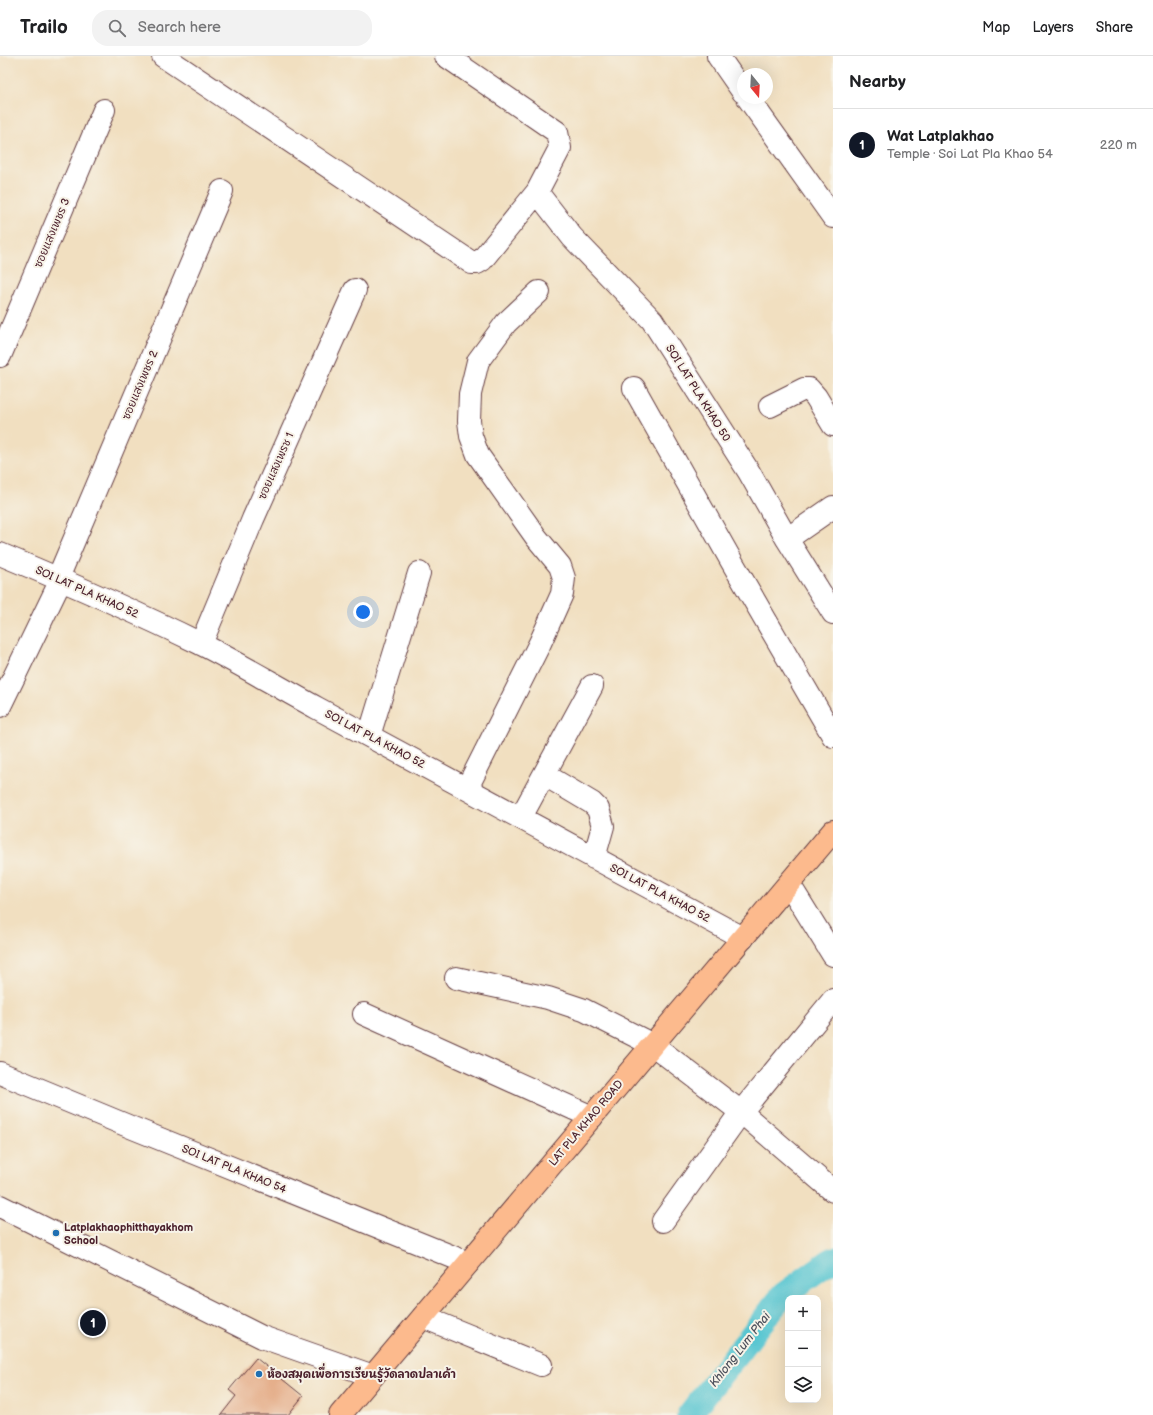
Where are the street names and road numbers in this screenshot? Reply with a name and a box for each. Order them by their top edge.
street label: ซอยแสงเพชร 3 [31,196,73,270]
street label: SOI LAT PLA KHAO 50 [663,342,733,444]
street label: ซอยแสงเพชร 2 [120,348,161,422]
street label: ซอยแสงเพรช 1 [255,431,297,501]
street label: SOI LAT PLA KHAO 52 [33,563,141,621]
street label: SOI LAT PLA KHAO 52 [323,707,428,771]
street label: SOI LAT PLA KHAO 52 [608,861,713,925]
street label: LAT PLA KHAO ROAD [546,1077,626,1169]
street label: SOI LAT PLA KHAO 54 [180,1142,289,1196]

